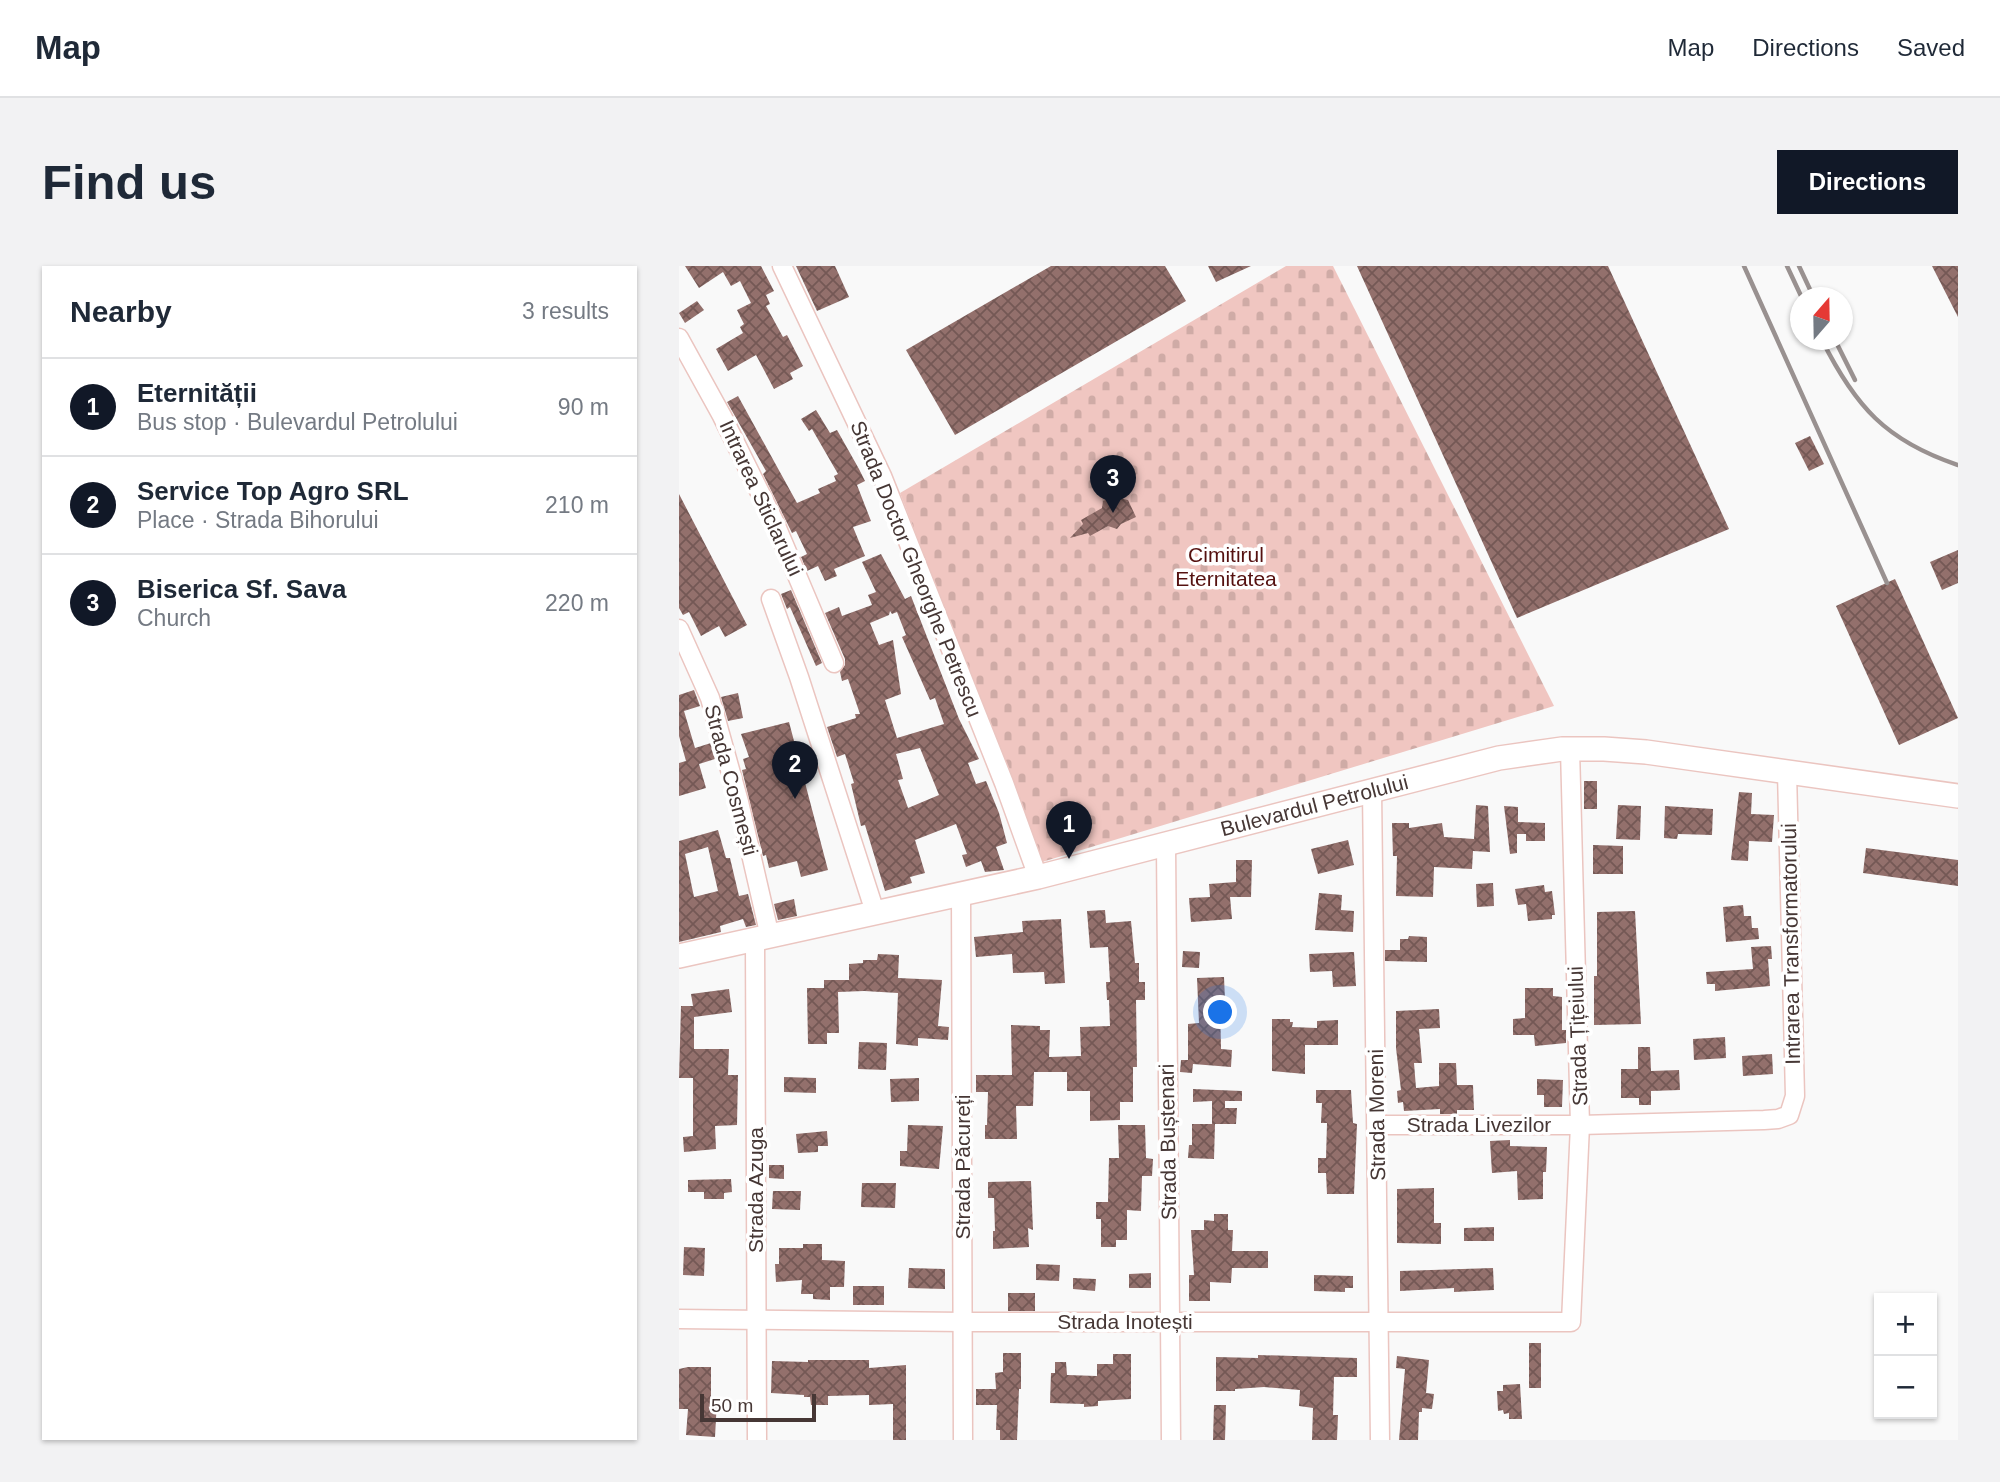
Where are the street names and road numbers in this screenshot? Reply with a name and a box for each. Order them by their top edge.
street label: Intrarea Sticlarului [715,416,808,579]
street label: Strada Doctor Gheorghe Petrescu [846,417,987,720]
street label: Strada Cosmești [700,702,763,858]
street label: Bulevardul Petrolului [1218,770,1410,840]
street label: Intrarea Transformatorului [1777,823,1804,1065]
street label: Strada Țițeiului [1564,966,1591,1106]
street label: Strada Moreni [1364,1049,1389,1181]
street label: Strada Buștenari [1155,1064,1180,1220]
street label: Strada Păcureți [951,1095,974,1239]
street label: Strada Livezilor [1407,1113,1551,1136]
street label: Strada Azuga [744,1127,767,1253]
street label: Strada Inotești [1057,1310,1193,1333]

